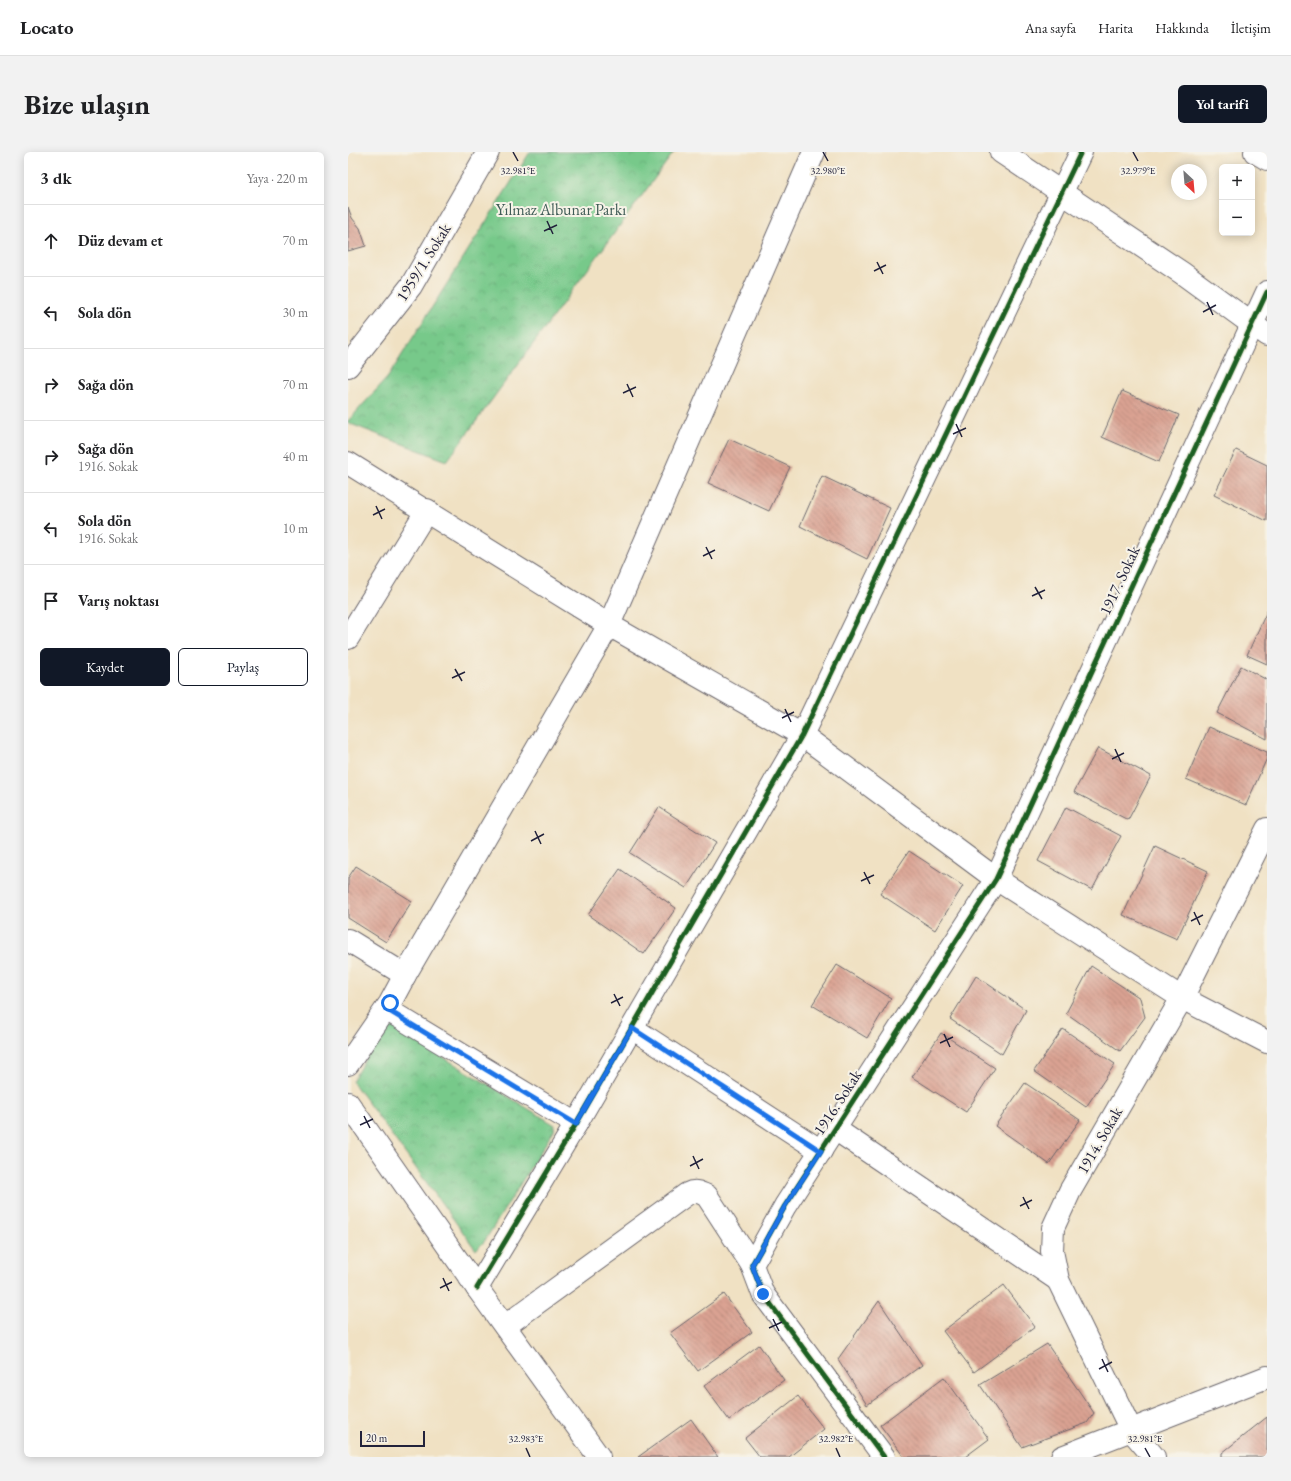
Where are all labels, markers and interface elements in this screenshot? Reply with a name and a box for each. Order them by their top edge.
text: Locato [20,15,74,40]
text: Ana sayfa [1025,19,1076,37]
text: Harita [1098,19,1133,37]
text: Hakkında [1155,19,1209,37]
text: İletişim [1231,19,1271,37]
button: Yol tarifi [1178,85,1267,123]
text: Bize ulaşın [24,86,150,122]
text: 32.981°E [501,164,536,177]
text: 32.980°E [811,164,846,177]
text: 32.979°E [1121,164,1156,177]
north arrow [1171,164,1207,200]
map controls [1219,164,1255,236]
button: + [1219,164,1255,200]
text: 3 dk [40,167,72,189]
text: Yaya · 220 m [247,170,308,187]
park label: Yılmaz Albunar Parkı [496,199,626,220]
button: − [1219,200,1255,236]
street label: 1959/1. Sokak [391,219,456,305]
icon: ahead [40,230,62,252]
text: Düz devam et [78,231,163,250]
text: 70 m [283,232,308,249]
icon: left [40,302,62,324]
text: Sola dön [78,303,131,322]
text: 30 m [283,304,308,321]
icon: right [40,374,62,396]
text: Sağa dön [78,375,134,394]
text: 70 m [283,376,308,393]
text: Sağa dön [78,439,134,458]
icon: right [40,446,62,468]
text: 40 m [283,448,308,465]
text: 1916. Sokak [78,458,138,475]
text: Sola dön [78,511,131,530]
icon: left [40,518,62,540]
text: 10 m [283,520,308,537]
text: 1916. Sokak [78,530,138,547]
street label: 1917. Sokak [1094,542,1145,618]
icon: arrive [40,590,62,612]
text: Varış noktası [78,591,159,610]
button: Kaydet [40,648,170,686]
button: Paylaş [178,648,308,686]
route start [381,994,399,1012]
street label: 1916. Sokak [808,1065,867,1139]
street label: 1914. Sokak [1072,1102,1127,1178]
route end [754,1285,772,1303]
scale bar [360,1429,425,1448]
text: 20 m [366,1431,387,1445]
text: 32.983°E [509,1432,544,1445]
text: 32.982°E [819,1432,854,1445]
text: 32.981°E [1128,1432,1163,1445]

